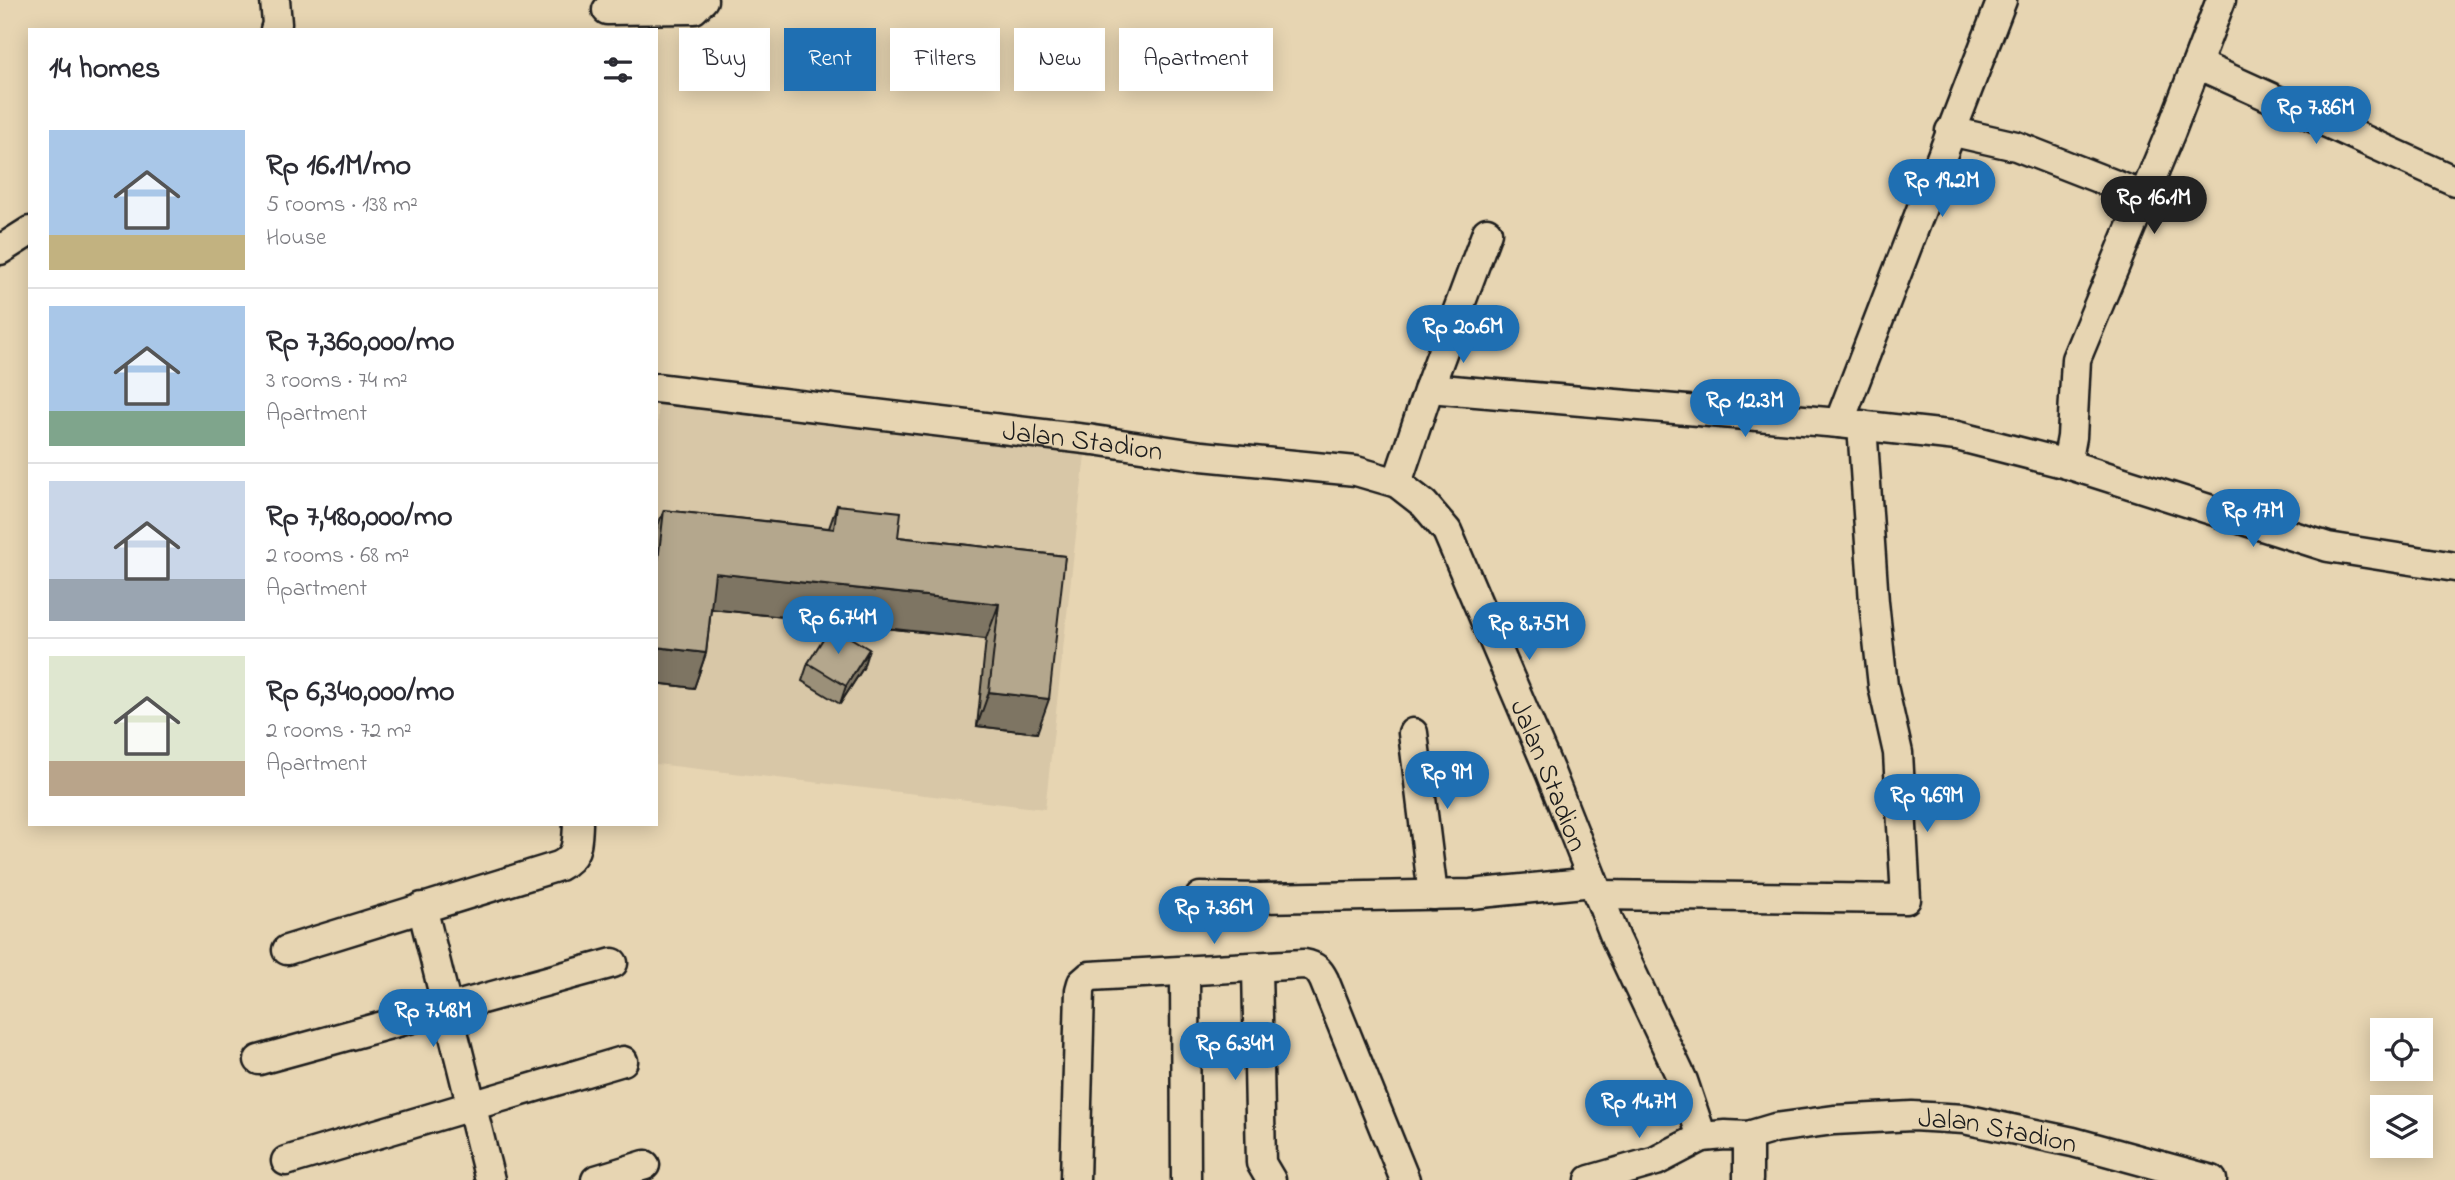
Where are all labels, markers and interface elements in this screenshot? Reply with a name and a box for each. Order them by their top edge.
chip: Buy [679,28,770,91]
chip: Rent [784,28,876,91]
chip: Filters [890,28,1000,91]
chip: New [1014,28,1105,91]
chip: Apartment [1119,28,1273,91]
text: 14 homes [49,48,160,92]
icon: filters [599,51,637,89]
pin: Rp 7.86M [2244,86,2388,146]
text: Rp 7.86M [2277,92,2355,125]
text: Rp 16.1M/mo [266,145,411,189]
icon: home [105,158,189,242]
pin: Rp 19.2M [1870,160,2014,219]
text: Rp 19.2M [1904,165,1980,198]
pin: Rp 16.1M [2082,176,2226,236]
text: Rp 16.1M [2117,182,2191,215]
text: 5 rooms · 138 m² [266,189,418,222]
text: House [266,222,326,255]
pin: Rp 20.6M [1391,306,1535,365]
text: Rp 20.6M [1422,311,1504,344]
text: Rp 7,360,000/mo [266,321,455,365]
icon: home [105,334,189,418]
text: 3 rooms · 74 m² [266,365,408,398]
pin: Rp 12.3M [1673,380,1817,439]
text: Rp 12.3M [1706,385,1784,418]
text: Apartment [266,398,367,431]
street label: Jalan Stadion [1000,412,1165,474]
pin: Rp 17M [2196,490,2310,549]
text: Rp 17M [2222,495,2284,528]
text: Rp 7,480,000/mo [266,496,453,540]
icon: home [105,509,189,593]
text: 2 rooms · 68 m² [266,540,409,573]
text: Apartment [266,573,367,606]
pin: Rp 6.74M [766,596,910,656]
text: Rp 6.74M [799,602,877,635]
pin: Rp 8.75M [1457,602,1601,662]
text: Rp 8.75M [1489,608,1569,641]
text: Rp 6,340,000/mo [266,671,455,715]
icon: home [105,684,189,768]
street label: Jalan Stadion [1497,694,1596,858]
text: 2 rooms · 72 m² [266,715,412,748]
text: Apartment [266,748,367,781]
pin: Rp 9M [1398,752,1496,811]
text: Rp 9M [1421,757,1473,790]
pin: Rp 9.69M [1855,774,1999,834]
text: Rp 9.69M [1890,780,1964,813]
pin: Rp 7.36M [1142,886,1286,946]
text: Rp 7.36M [1175,892,1253,925]
pin: Rp 7.48M [361,990,505,1049]
text: Rp 7.48M [394,995,472,1028]
map controls [2370,1018,2433,1158]
button: locate [2370,1018,2433,1081]
pin: Rp 6.34M [1163,1023,1307,1082]
text: Rp 6.34M [1196,1028,1274,1061]
pin: Rp 14.7M [1567,1080,1711,1140]
text: Rp 14.7M [1601,1086,1677,1119]
button: layers [2370,1095,2433,1158]
street label: Jalan Stadion [1917,1099,2080,1166]

